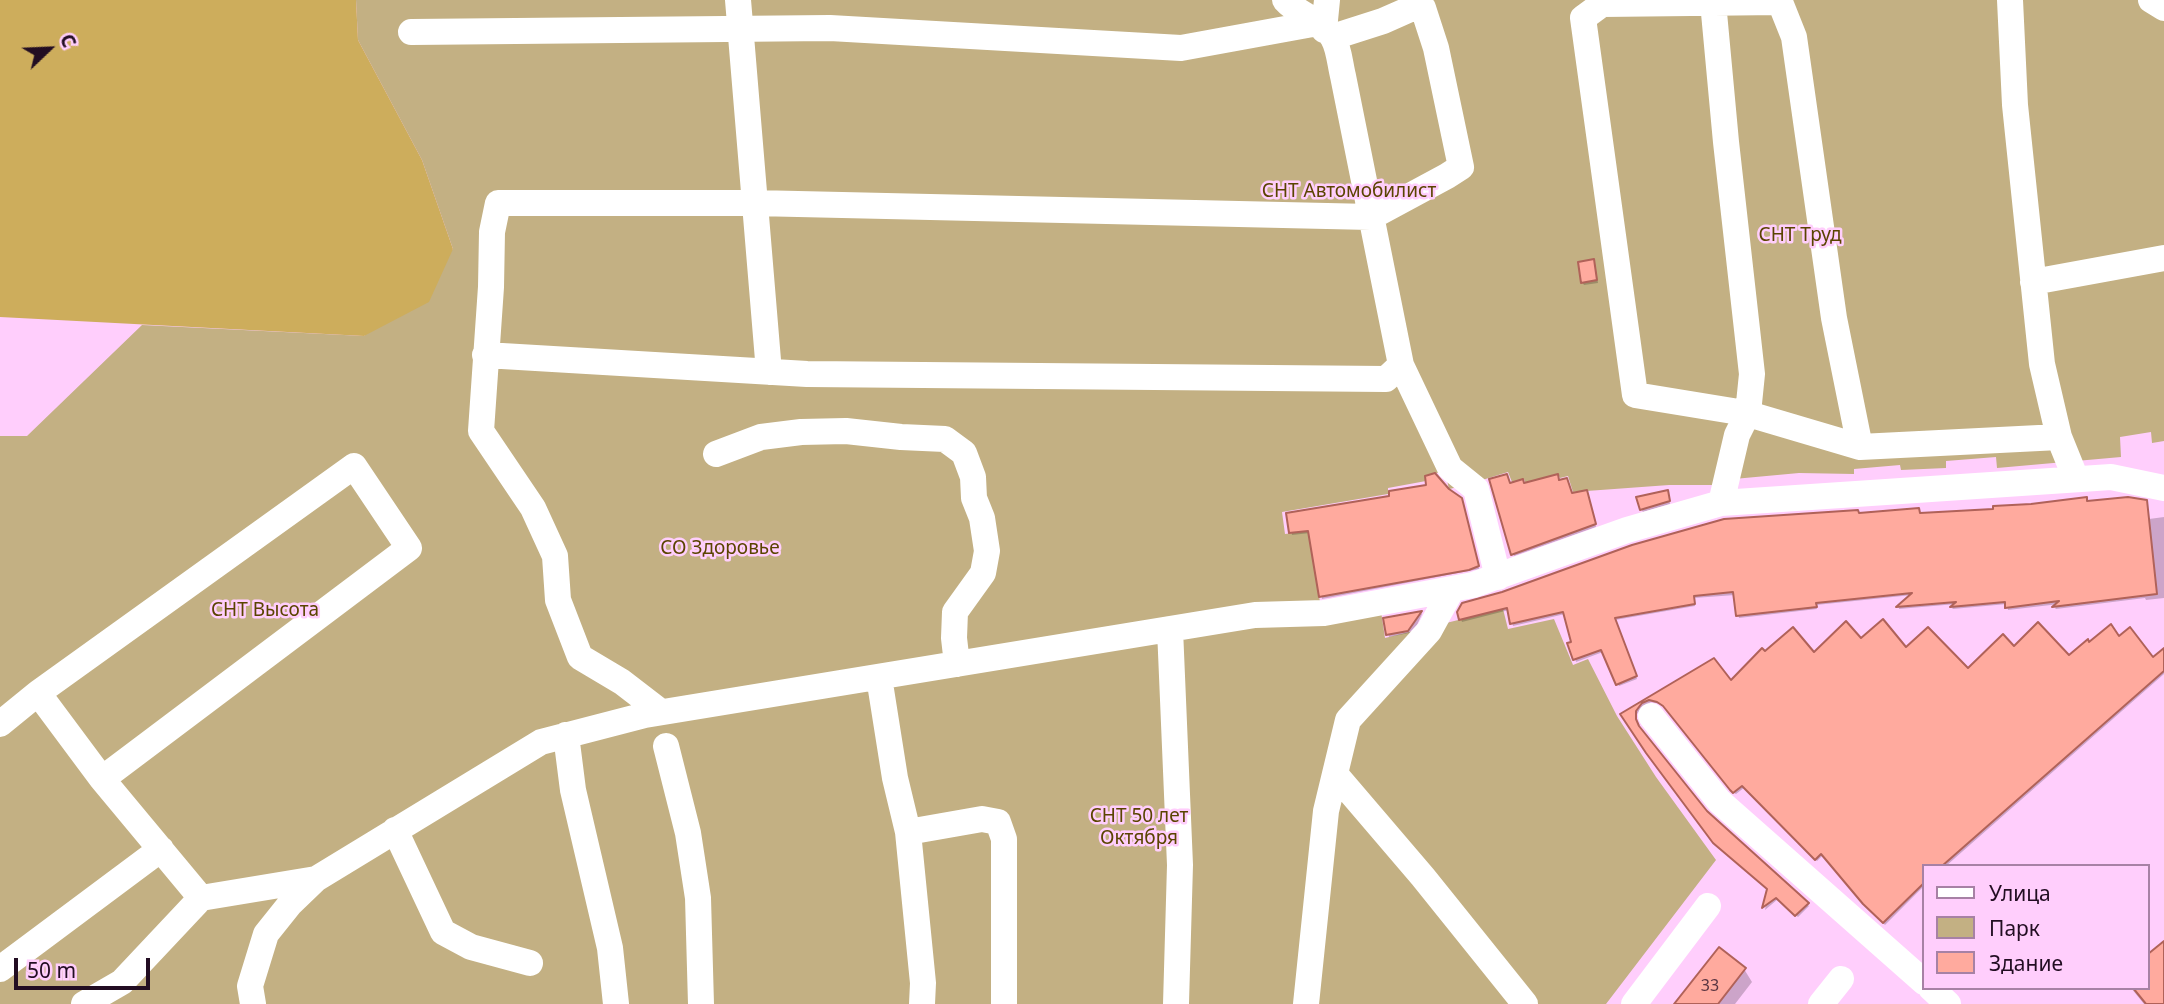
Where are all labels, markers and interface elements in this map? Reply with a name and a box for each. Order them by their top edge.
north arrow [14,14,84,84]
text: С [54,30,83,52]
park label: СНТ Автомобилист [1262,181,1436,203]
park label: СНТ Труд [1758,225,1842,247]
park label: СО Здоровье [660,538,780,560]
park label: СНТ Высота [211,600,319,622]
park label: СНТ 50 лет Октября [1090,806,1188,850]
legend [1923,864,2150,990]
text: Улица [1989,879,2051,907]
text: Парк [1989,914,2040,942]
scale bar [18,944,154,988]
text: Здание [1989,949,2063,977]
text: 50 m [27,956,76,984]
house number: 33 [1701,976,1719,996]

